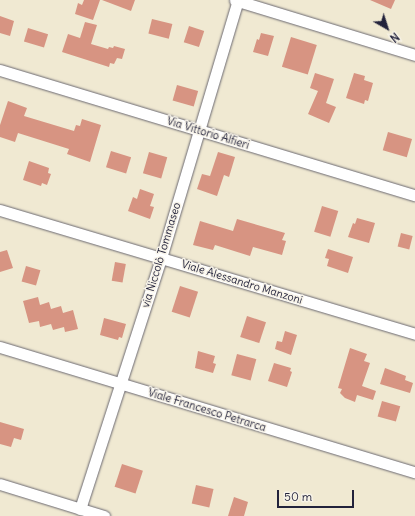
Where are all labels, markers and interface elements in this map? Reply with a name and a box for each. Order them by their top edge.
north arrow [367,8,407,48]
text: N [387,29,402,45]
street label: Via Vittorio Alfieri [165,114,251,152]
street label: via Niccolò Tommaseo [139,201,183,309]
street label: Viale Alessandro Manzoni [180,257,304,307]
street label: Viale Francesco Petrarca [146,386,268,434]
scale bar [279,482,356,508]
text: 50 m [284,489,312,504]

